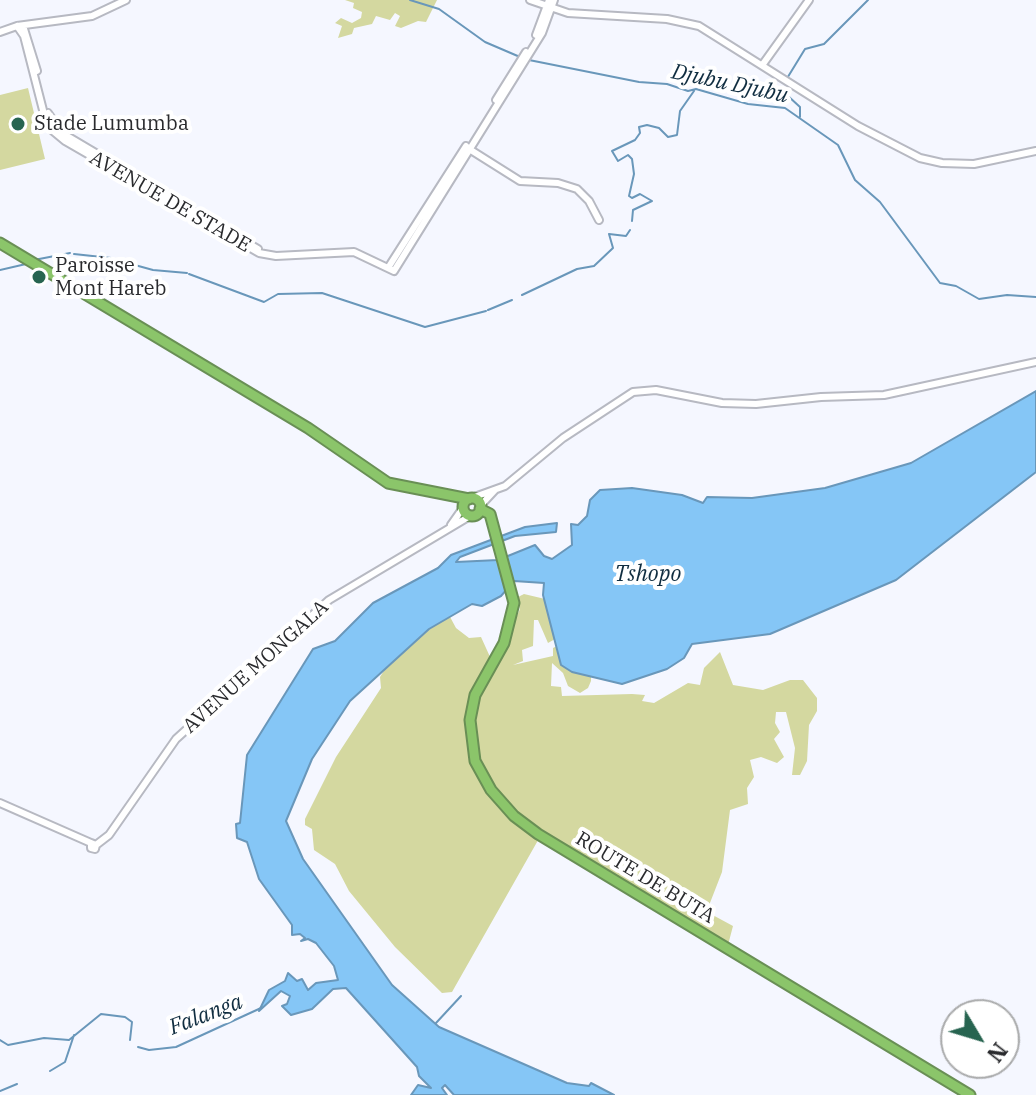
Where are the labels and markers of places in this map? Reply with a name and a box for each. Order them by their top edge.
place label: Stade Lumumba [34,112,189,136]
marker: Stade Lumumba [9,115,27,133]
place label: Paroisse Mont Hareb [55,254,166,301]
marker: Paroisse Mont Hareb [30,268,48,286]

